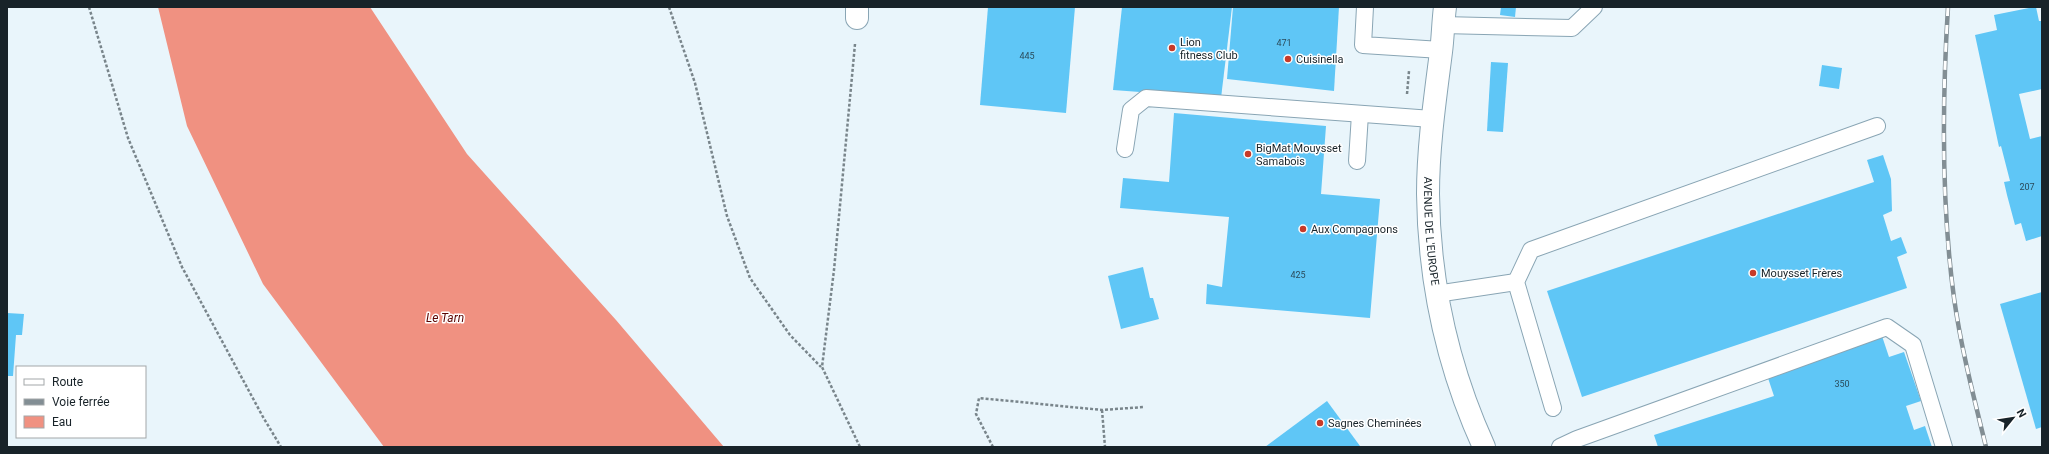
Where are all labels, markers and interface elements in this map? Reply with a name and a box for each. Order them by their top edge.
place label: Lion fitness Club [1180,36,1238,62]
house number: 471 [1276,38,1292,48]
marker: Lion fitness Club [1167,43,1177,53]
house number: 445 [1019,51,1035,61]
place label: Cuisinella [1296,53,1344,66]
marker: Cuisinella [1283,54,1293,64]
place label: BigMat Mouysset Samabois [1256,142,1342,168]
marker: BigMat Mouysset Samabois [1243,149,1253,159]
street label: AVENUE DE L'EUROPE [1421,176,1442,286]
house number: 207 [2019,182,2035,192]
place label: Aux Compagnons [1311,223,1398,236]
marker: Aux Compagnons [1298,224,1308,234]
place label: Mouysset Frères [1761,267,1843,280]
marker: Mouysset Frères [1748,268,1758,278]
house number: 425 [1290,270,1306,280]
water label: Le Tarn [426,311,464,325]
legend [16,366,146,438]
text: Route [52,375,83,389]
house number: 350 [1834,379,1850,389]
text: Voie ferrée [52,395,110,409]
north arrow [1993,398,2033,438]
text: N [2014,407,2029,420]
text: Eau [52,415,72,429]
place label: Sagnes Cheminées [1328,417,1422,430]
marker: Sagnes Cheminées [1315,418,1325,428]

